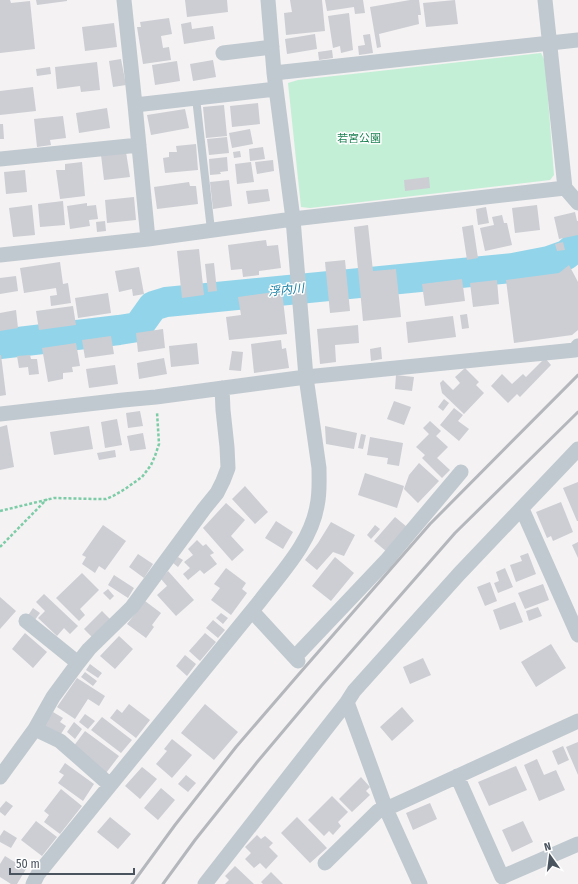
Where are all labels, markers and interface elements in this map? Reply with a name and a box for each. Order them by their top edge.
park label: 若宮公園 [337,132,381,145]
water label: 浮内川 [267,281,307,299]
north arrow [530,836,570,876]
text: N [543,840,552,854]
scale bar [10,850,134,876]
text: 50 m [16,857,40,871]

